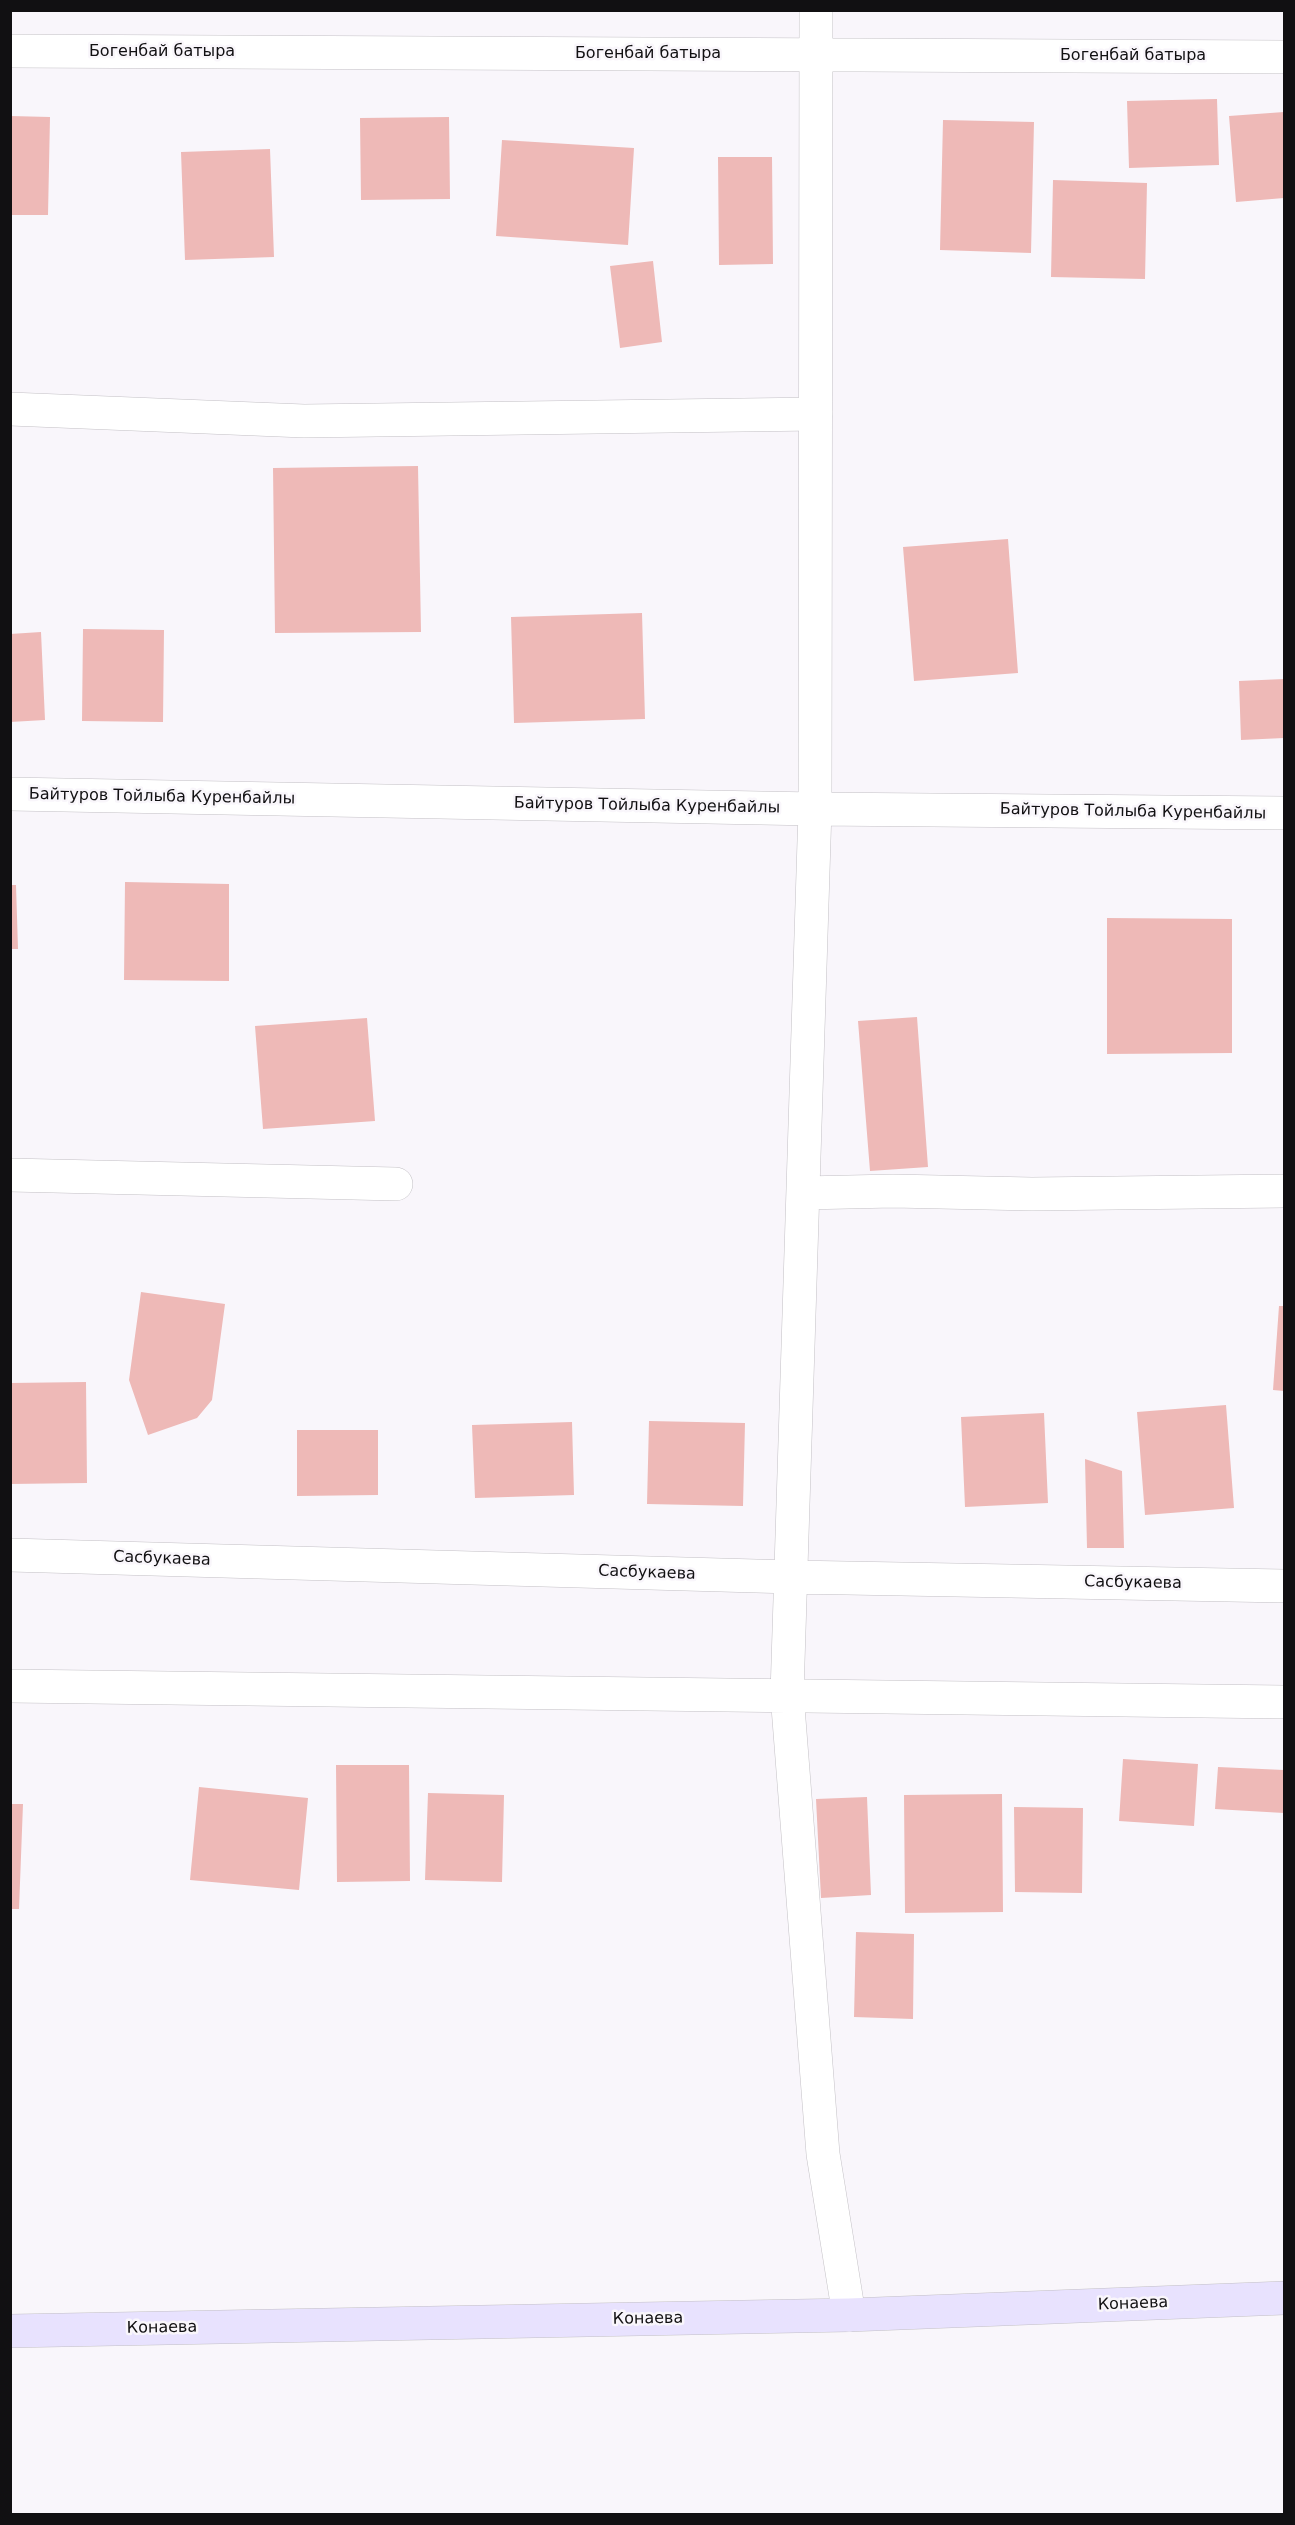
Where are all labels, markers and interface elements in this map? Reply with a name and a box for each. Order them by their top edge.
street label: Богенбай батыра [89,42,235,62]
street label: Богенбай батыра [575,44,721,64]
street label: Богенбай батыра [1060,46,1206,66]
street label: Байтуров Тойлыба Куренбайлы [29,785,295,809]
street label: Байтуров Тойлыба Куренбайлы [514,794,780,818]
street label: Байтуров Тойлыба Куренбайлы [1000,800,1266,824]
street label: Сасбукаева [113,1548,211,1570]
street label: Сасбукаева [598,1562,696,1584]
street label: Сасбукаева [1084,1573,1182,1593]
street label: Конаева [1097,2293,1169,2315]
street label: Конаева [613,2309,683,2329]
street label: Конаева [127,2318,197,2338]

